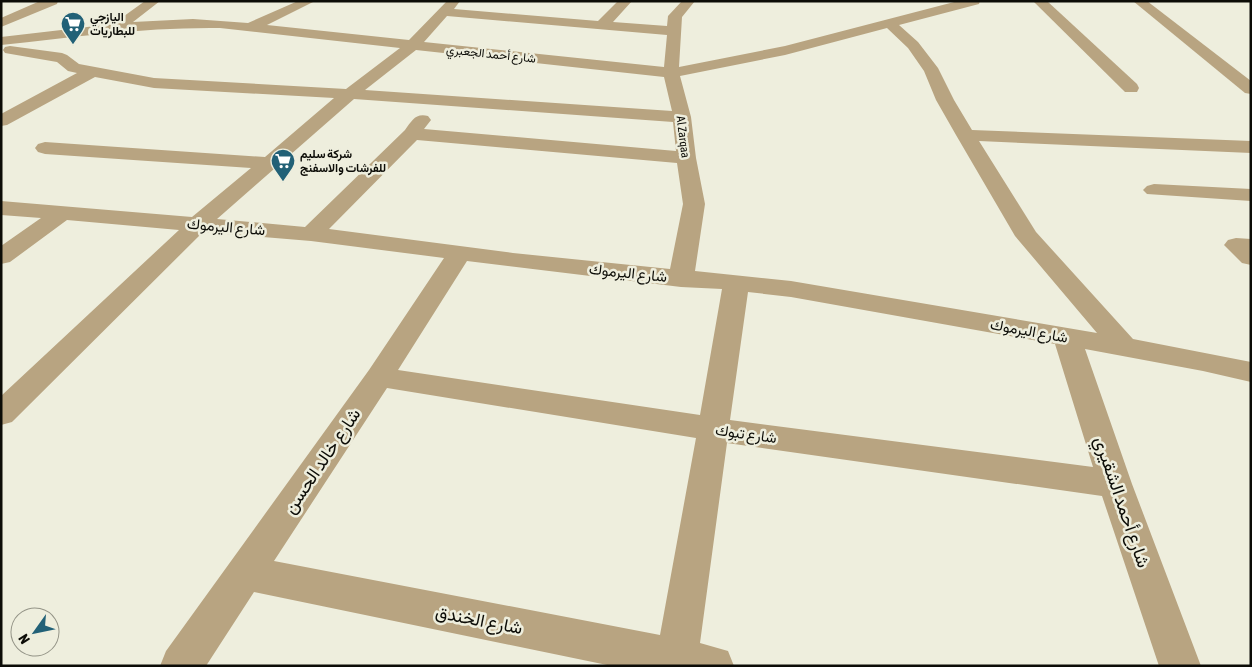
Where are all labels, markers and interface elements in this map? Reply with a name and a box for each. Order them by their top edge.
place label: اليازجي للبطاريات [90,10,135,39]
supermarket icon: اليازجي للبطاريات [60,11,86,45]
street label: شارع أحمد الجعبري [445,42,537,69]
street label: Al Zarqaa [673,115,693,159]
place label: شركة سليم للفرشات والاسفنج [300,147,386,176]
supermarket icon: شركة سليم للفرشات والاسفنج [270,148,296,182]
street label: شارع اليرموك [186,215,266,241]
street label: شارع اليرموك [588,260,668,288]
street label: شارع اليرموك [988,315,1069,349]
street label: شارع خالد الحسن [279,404,366,518]
street label: شارع تبوك [714,421,778,449]
street label: شارع أحمد الشقيري [1085,433,1155,572]
street label: شارع الخندق [433,601,524,640]
north arrow [10,607,60,657]
text: N [15,631,33,647]

